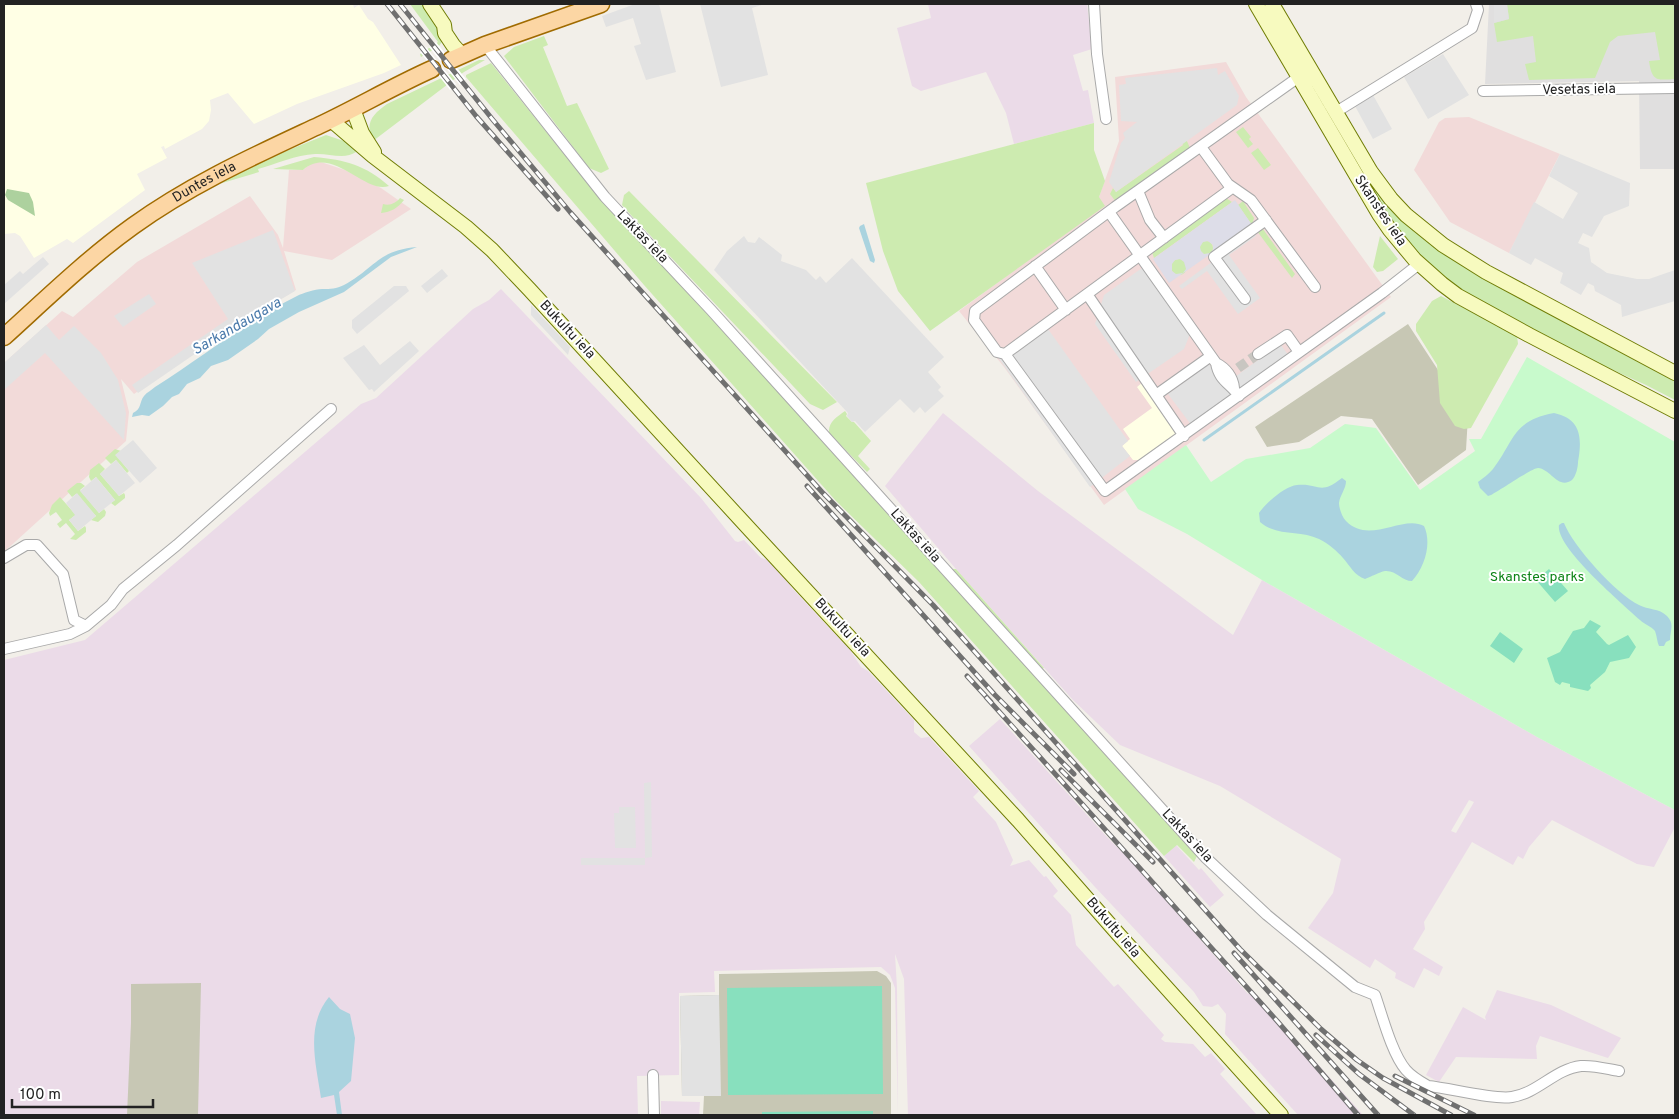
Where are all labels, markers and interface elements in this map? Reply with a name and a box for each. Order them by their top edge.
street label: Vesetas iela [1542,81,1616,99]
street label: Duntes iela [169,158,239,206]
street label: Skanstes iela [1350,172,1410,250]
street label: Laktas iela [613,207,671,267]
water label: Sarkandaugava [189,294,285,360]
street label: Bukultu iela [536,297,598,363]
street label: Laktas iela [886,505,944,567]
park label: Skanstes parks [1490,569,1584,586]
street label: Bukultu iela [811,595,873,661]
street label: Laktas iela [1158,806,1216,866]
street label: Bukultu iela [1082,894,1144,962]
scale bar [12,1076,154,1108]
text: 100 m [20,1086,61,1105]

